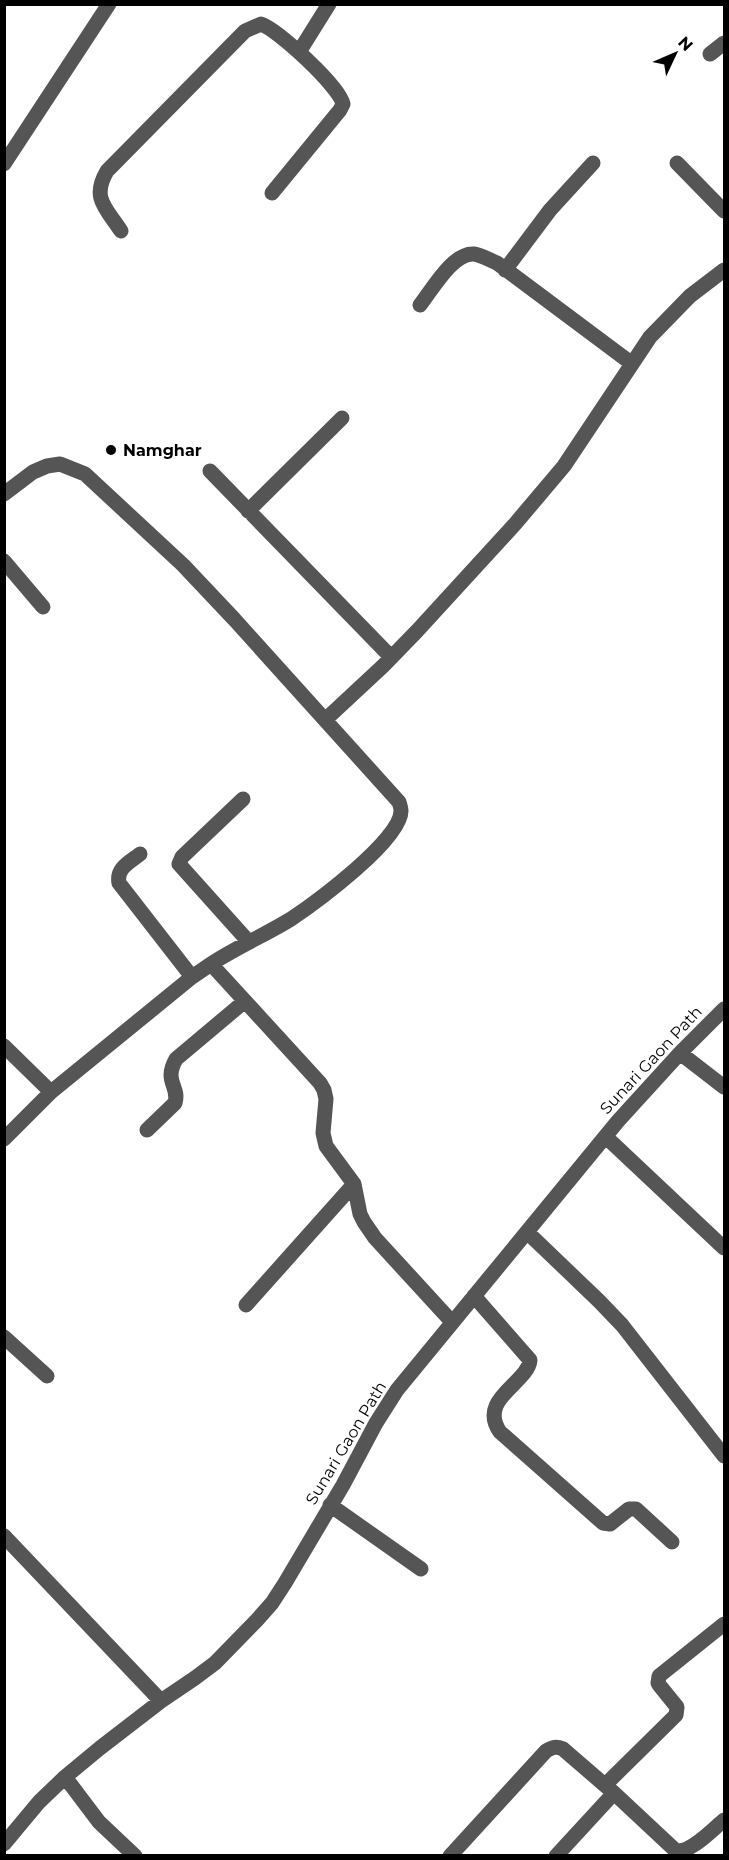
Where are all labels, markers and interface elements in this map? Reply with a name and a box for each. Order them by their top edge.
north arrow [645,24,705,84]
text: N [674,33,697,55]
place label: Namghar [123,441,202,460]
marker: Namghar [104,443,118,457]
street label: Sunari Gaon Path [596,1002,706,1118]
street label: Sunari Gaon Path [302,1378,390,1508]

